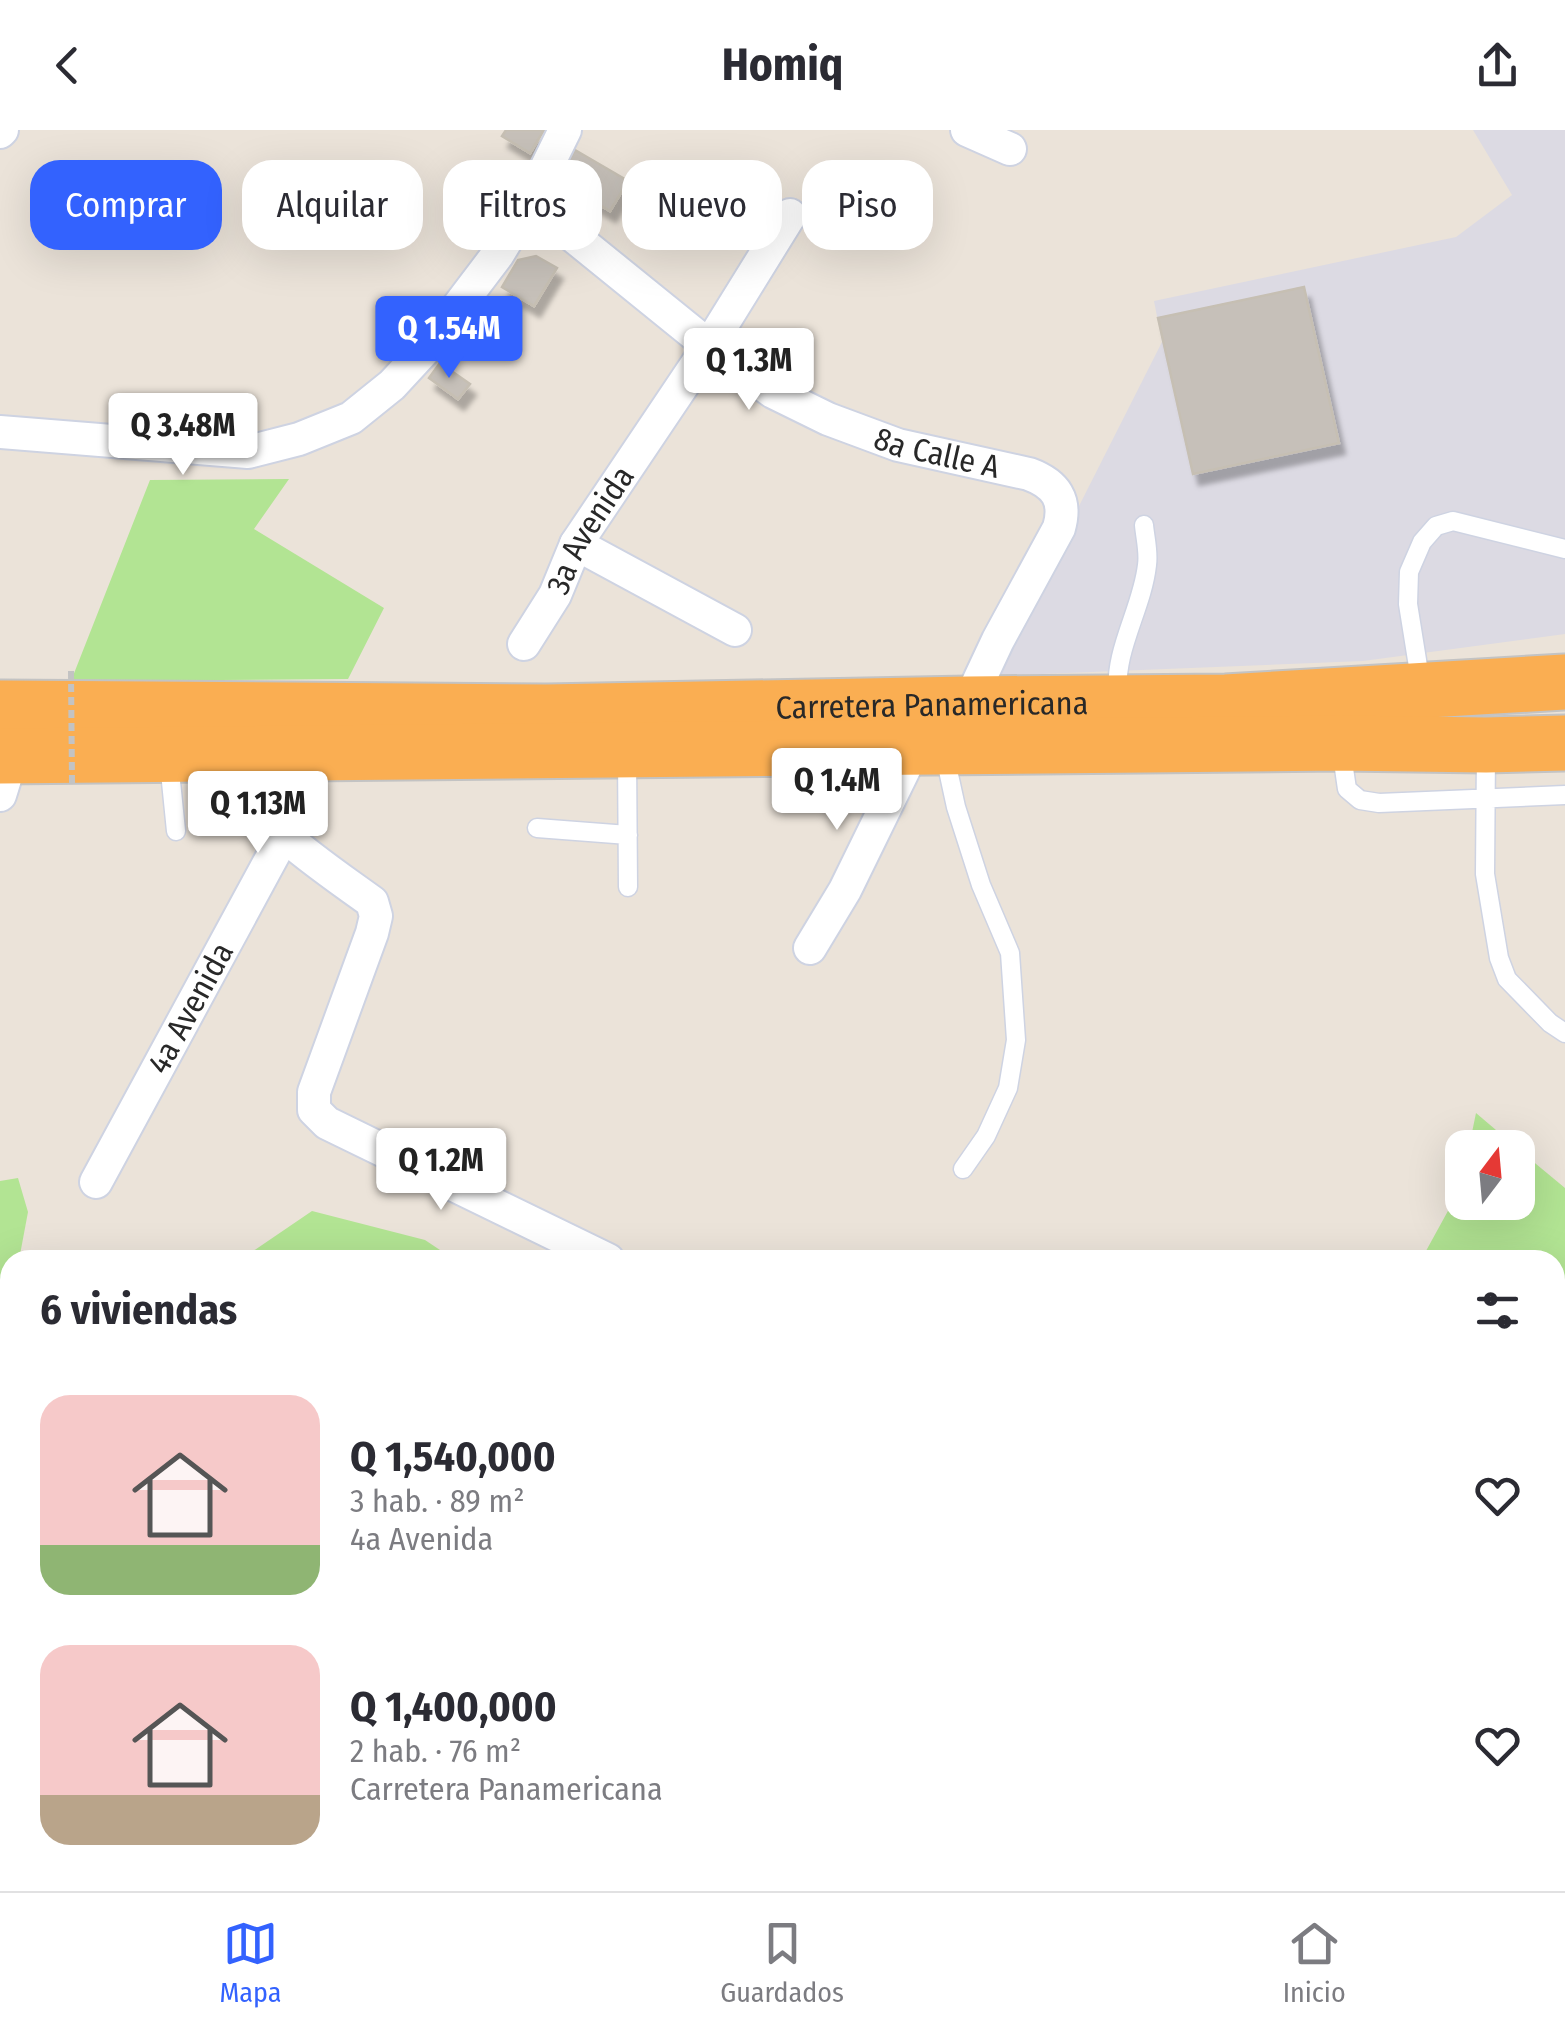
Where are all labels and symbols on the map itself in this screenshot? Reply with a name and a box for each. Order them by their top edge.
pin: Q 1.54M [357,296,541,381]
pin: Q 1.3M [668,328,830,413]
pin: Q 3.48M [91,393,275,478]
street label: 8a Calle A [869,419,1003,486]
street label: 3a Avenida [539,459,642,600]
street label: Carretera Panamericana [775,684,1088,727]
pin: Q 1.4M [756,748,918,833]
pin: Q 1.13M [166,771,350,856]
street label: 4a Avenida [140,936,241,1080]
pin: Q 1.2M [360,1128,522,1213]
north arrow [1445,1130,1535,1220]

